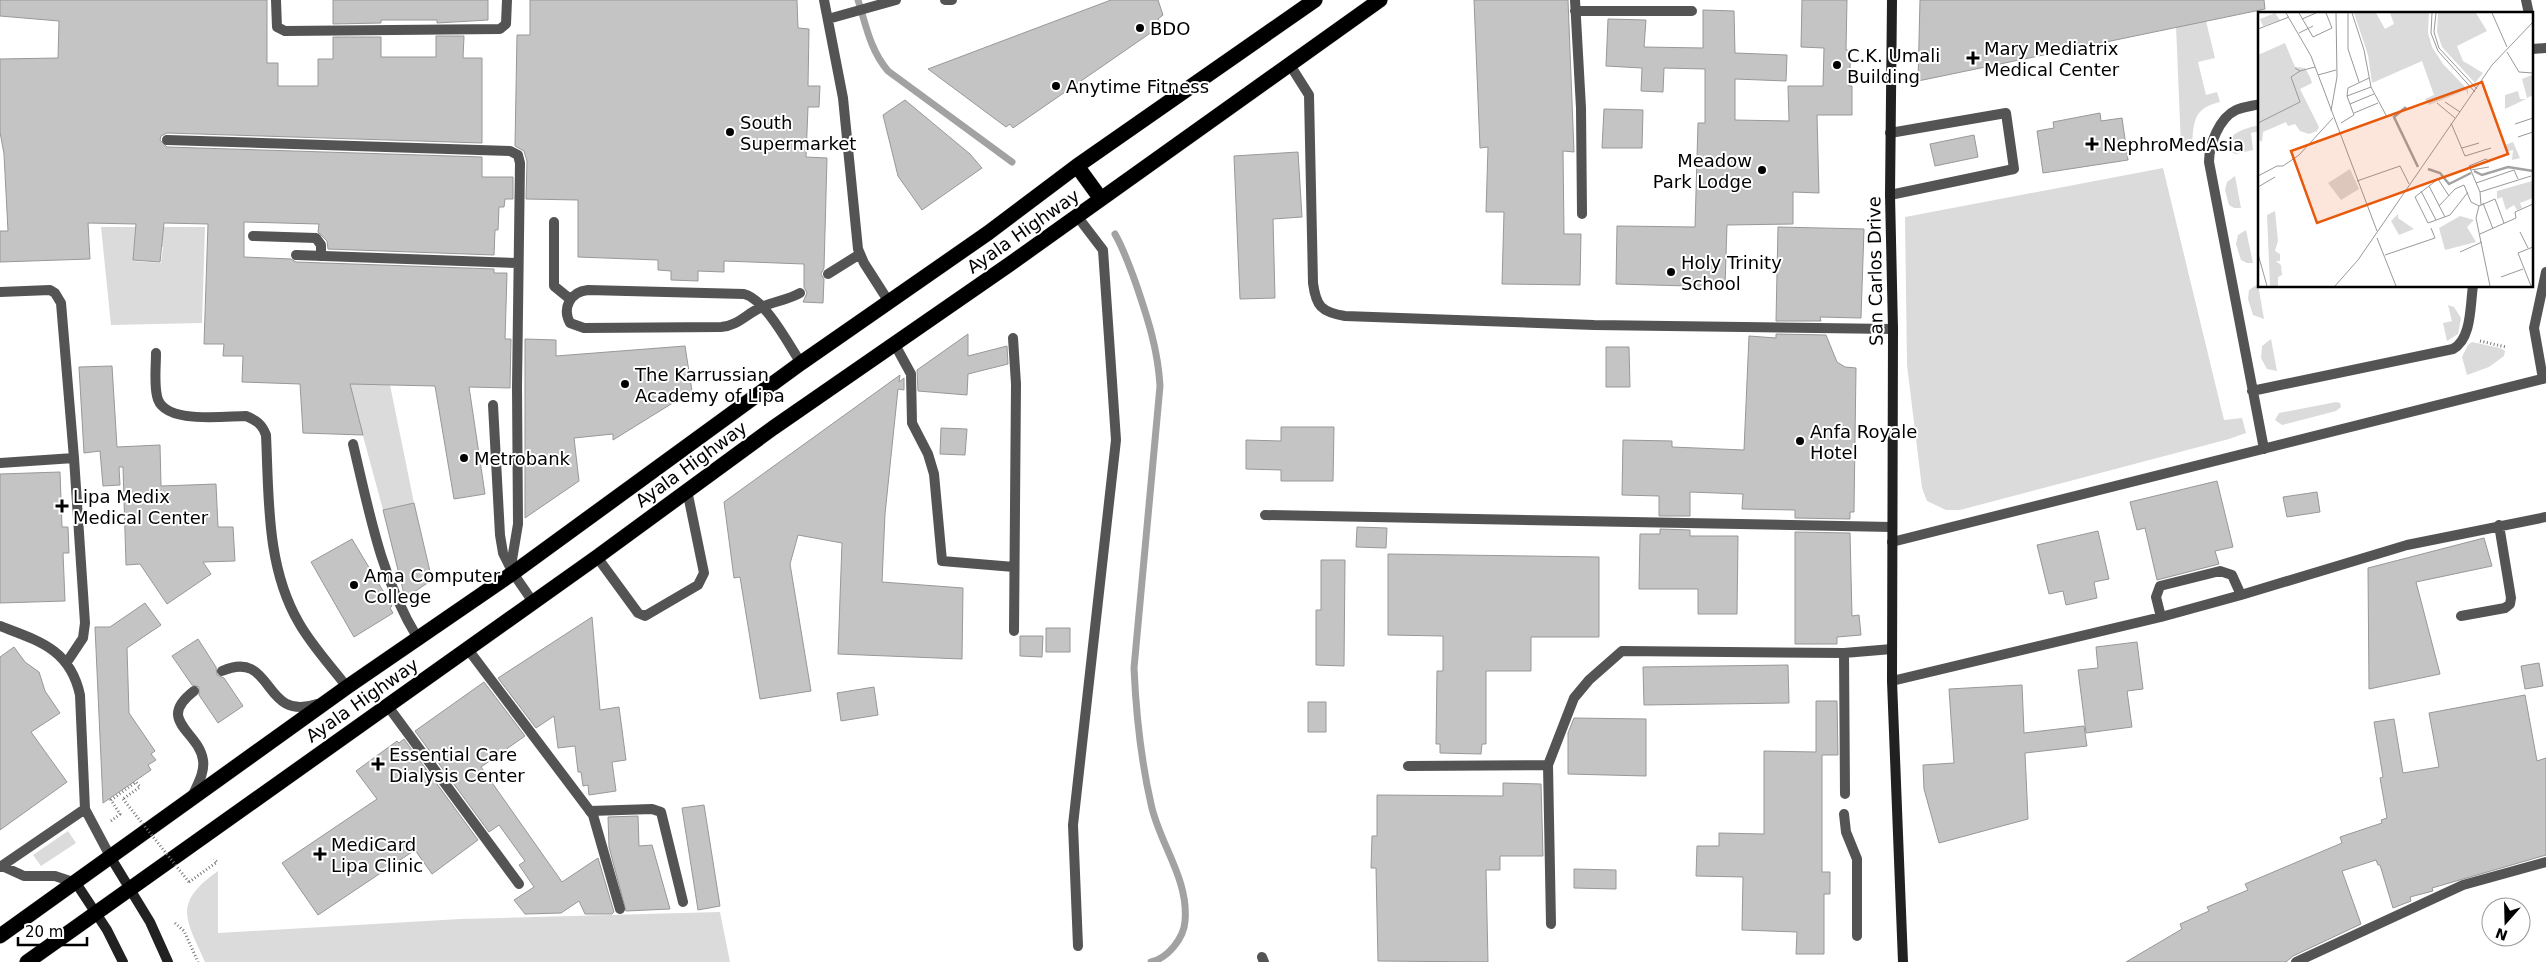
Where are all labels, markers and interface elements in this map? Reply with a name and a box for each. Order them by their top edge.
inset map [2258,12,2534,288]
place label: BDO [1150,18,1190,39]
marker: BDO [1134,22,1146,34]
place label: Mary Mediatrix Medical Center [1984,38,2120,80]
place label: C.K. Umali Building [1847,45,1940,87]
marker: Mary Mediatrix Medical Center [1966,51,1980,65]
marker: C.K. Umali Building [1831,59,1843,71]
place label: Anytime Fitness [1066,76,1209,97]
marker: Anytime Fitness [1050,80,1062,92]
place label: South Supermarket [740,112,856,154]
marker: South Supermarket [724,126,736,138]
place label: NephroMedAsia [2103,134,2244,155]
marker: NephroMedAsia [2085,137,2099,151]
place label: Meadow Park Lodge [1653,150,1752,192]
marker: Meadow Park Lodge [1756,164,1768,176]
street label: Ayala Highway [963,184,1083,278]
street label: San Carlos Drive [1863,196,1887,346]
place label: Holy Trinity School [1681,252,1782,294]
marker: Holy Trinity School [1665,266,1677,278]
place label: The Karrussian Academy of Lipa [634,364,785,406]
marker: The Karrussian Academy of Lipa [619,378,631,390]
street label: Ayala Highway [631,416,751,511]
place label: Anfa Royale Hotel [1810,421,1917,463]
marker: Anfa Royale Hotel [1794,435,1806,447]
place label: Metrobank [474,448,571,469]
marker: Metrobank [458,452,470,464]
place label: Lipa Medix Medical Center [73,486,209,528]
marker: Lipa Medix Medical Center [55,499,69,513]
place label: Ama Computer College [364,565,501,607]
marker: Ama Computer College [348,579,360,591]
street label: Ayala Highway [302,653,422,747]
place label: Essential Care Dialysis Center [389,744,525,786]
marker: Essential Care Dialysis Center [371,757,385,771]
place label: MediCard Lipa Clinic [331,834,423,876]
marker: MediCard Lipa Clinic [313,847,327,861]
north arrow [2481,897,2531,947]
scale bar [18,914,86,946]
text: 20 m [25,923,63,941]
text: N [2493,925,2510,944]

